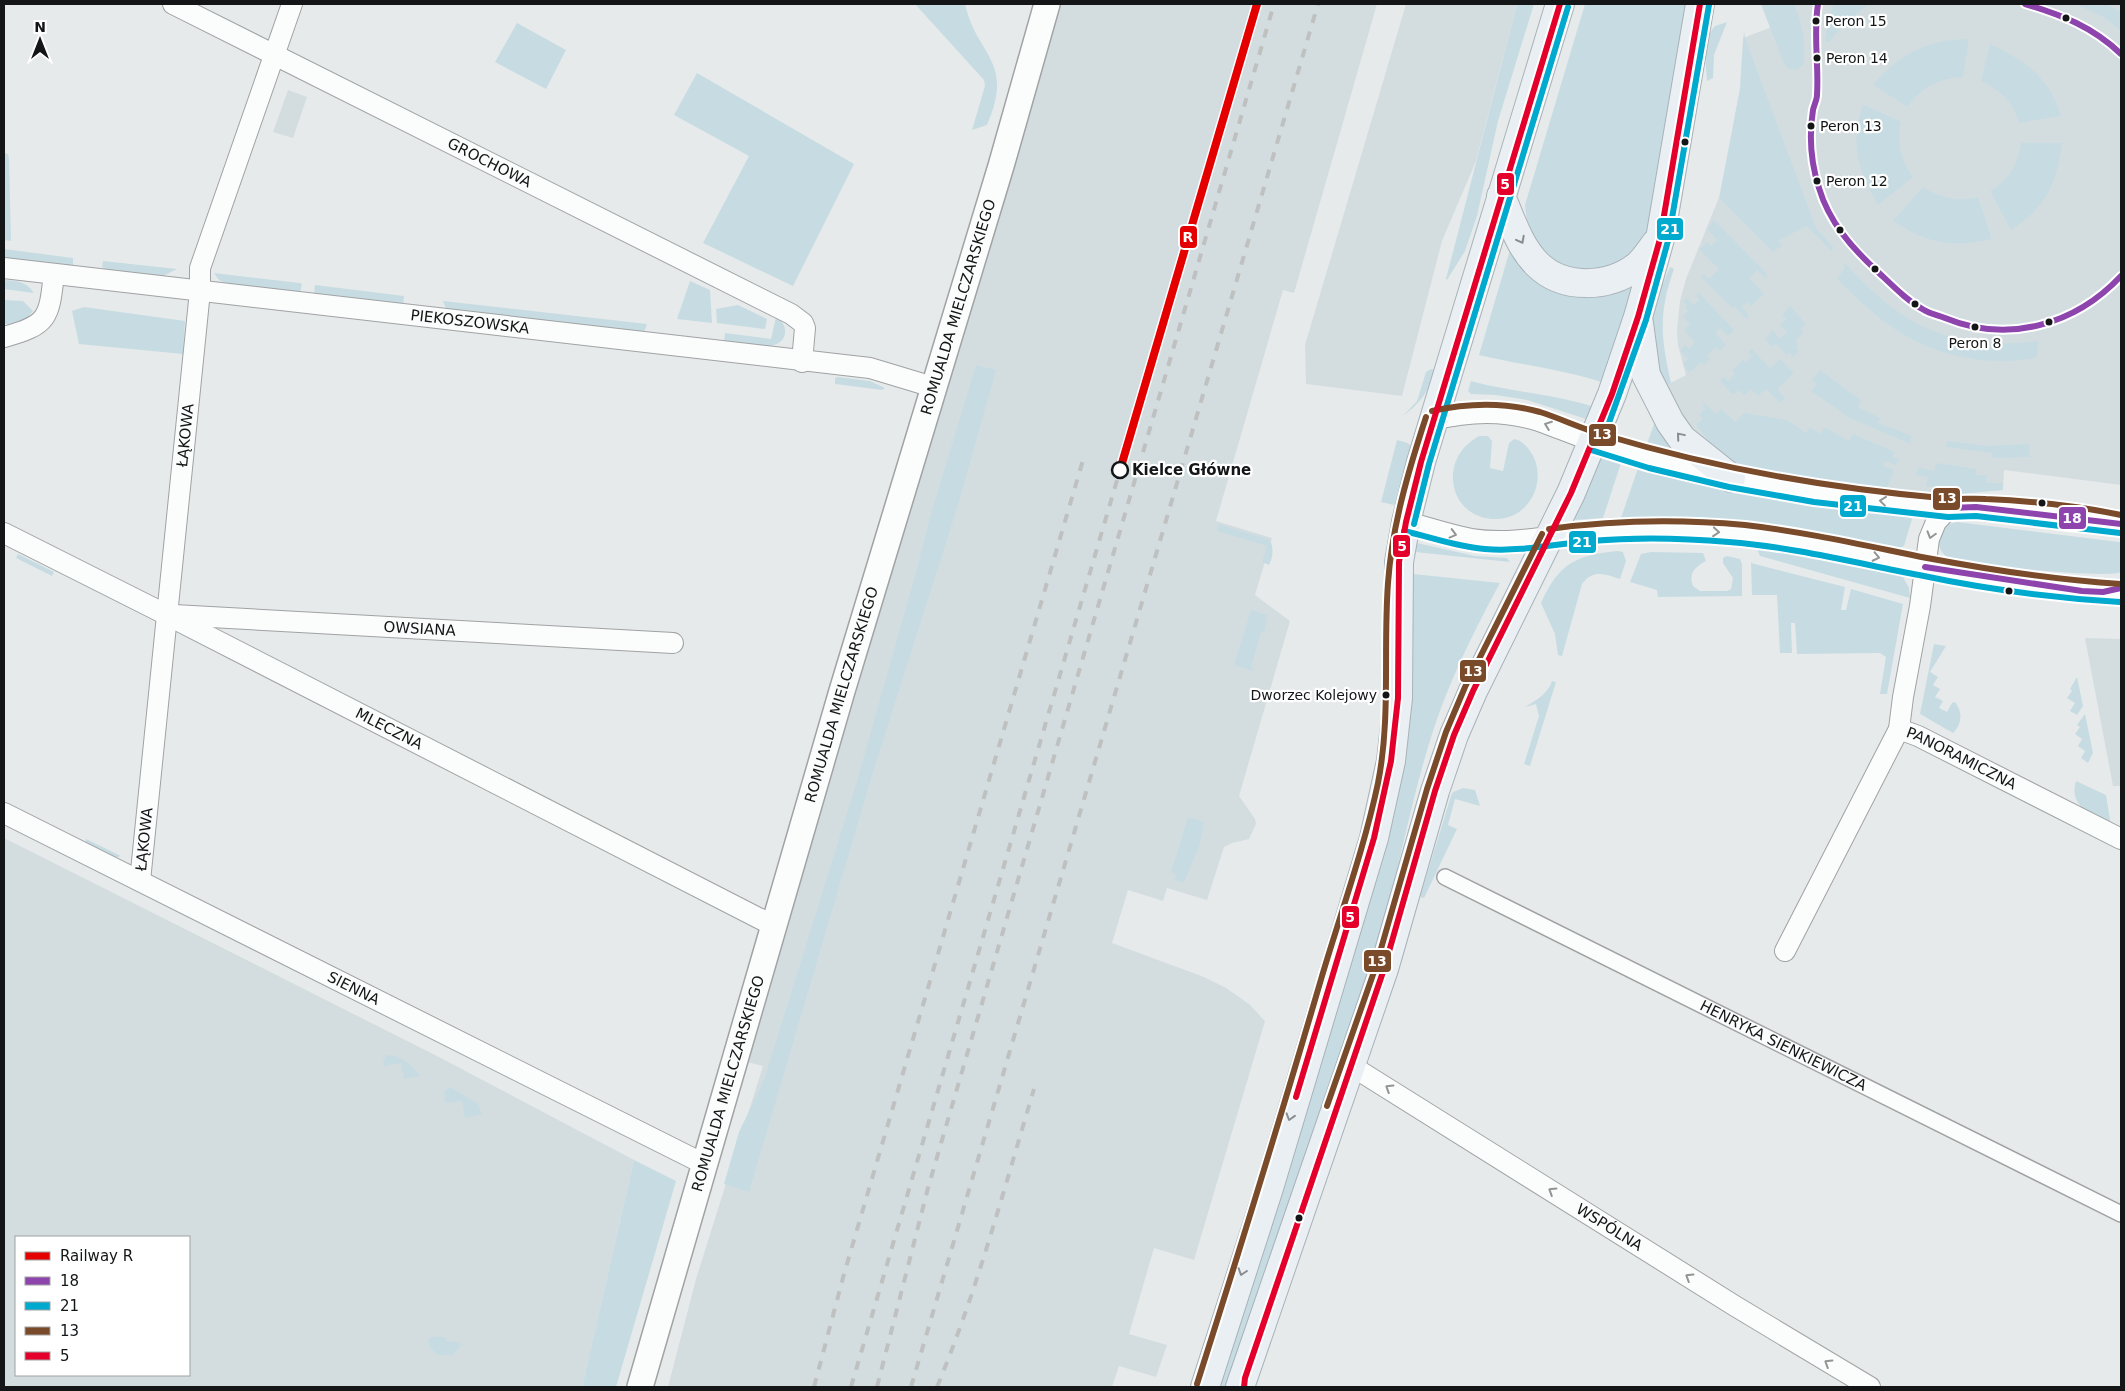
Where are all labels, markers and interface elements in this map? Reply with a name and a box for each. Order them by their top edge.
place label: Peron 15 [1825,13,1887,29]
unlabelled marker [2061,13,2071,23]
north arrow [15,15,65,65]
marker: Peron 15 [1811,16,1821,26]
text: N [34,19,46,35]
place label: Peron 14 [1826,50,1888,66]
marker: Peron 14 [1812,53,1822,63]
place label: Peron 13 [1820,118,1882,134]
marker: Peron 13 [1806,121,1816,131]
street label: GROCHOWA [444,134,535,192]
unlabelled marker [1680,137,1690,147]
line badge: 5 [1496,172,1515,196]
place label: Peron 12 [1826,173,1888,189]
text: 5 [1500,176,1510,192]
marker: Peron 12 [1812,176,1822,186]
street label: ROMUALDA MIELCZARSKIEGO [917,197,999,417]
line badge: 21 [1656,217,1684,241]
text: 21 [1660,221,1680,237]
line badge: R [1179,225,1198,249]
unlabelled marker [1835,225,1845,235]
text: R [1183,229,1194,245]
one-way arrow [1515,235,1525,244]
unlabelled marker [1870,264,1880,274]
unlabelled marker [1910,299,1920,309]
street label: PIEKOSZOWSKA [409,306,531,338]
unlabelled marker [2044,317,2054,327]
marker: Peron 8 [1970,322,1980,332]
place label: Peron 8 [1949,335,2001,351]
street label: ŁĄKOWA [173,402,198,469]
one-way arrow [1544,420,1553,431]
line badge: 13 [1588,423,1617,447]
text: 13 [1592,426,1612,442]
one-way arrow [1677,432,1686,441]
marker: Kielce Główne [1111,461,1129,479]
place label: Kielce Główne [1132,461,1251,479]
line badge: 13 [1932,487,1961,511]
text: 13 [1937,490,1957,506]
line badge: 21 [1839,494,1867,518]
one-way arrow [1879,496,1887,507]
text: 21 [1843,498,1863,514]
unlabelled marker [2037,498,2047,508]
line badge: 18 [2058,506,2087,530]
text: 18 [2062,510,2082,526]
one-way arrow [1712,526,1720,537]
one-way arrow [1448,528,1457,539]
line badge: 21 [1568,530,1597,554]
one-way arrow [1926,530,1936,538]
line badge: 5 [1392,534,1411,558]
text: 21 [1572,534,1592,550]
text: 5 [1397,538,1407,554]
one-way arrow [1872,551,1881,562]
street label: ROMUALDA MIELCZARSKIEGO [801,584,882,805]
unlabelled marker [2004,586,2014,596]
street label: OWSIANA [383,618,457,640]
line badge: 13 [1459,659,1487,683]
text: 13 [1463,663,1483,679]
place label: Dworzec Kolejowy [1251,687,1377,703]
marker: Dworzec Kolejowy [1381,690,1391,700]
street label: MLECZNA [352,704,426,754]
street label: PANORAMICZNA [1904,723,2020,794]
street label: ŁĄKOWA [132,806,157,873]
line badge: 5 [1341,905,1360,929]
text: 5 [1345,909,1355,925]
line badge: 13 [1363,949,1392,973]
text: 13 [1367,953,1387,969]
street label: SIENNA [324,968,383,1009]
street label: ROMUALDA MIELCZARSKIEGO [688,973,768,1194]
street label: HENRYKA SIENKIEWICZA [1697,997,1870,1095]
one-way arrow [1385,1085,1394,1094]
one-way arrow [1286,1112,1296,1120]
one-way arrow [1548,1188,1557,1197]
street label: WSPÓLNA [1573,1200,1647,1255]
unlabelled marker [1294,1213,1304,1223]
legend [15,1236,190,1376]
text: Railway R [60,1247,133,1265]
one-way arrow [1237,1267,1247,1276]
text: 18 [60,1272,79,1290]
one-way arrow [1686,1274,1695,1283]
text: 21 [60,1297,79,1315]
text: 13 [60,1322,79,1340]
text: 5 [60,1347,70,1365]
one-way arrow [1824,1359,1833,1369]

